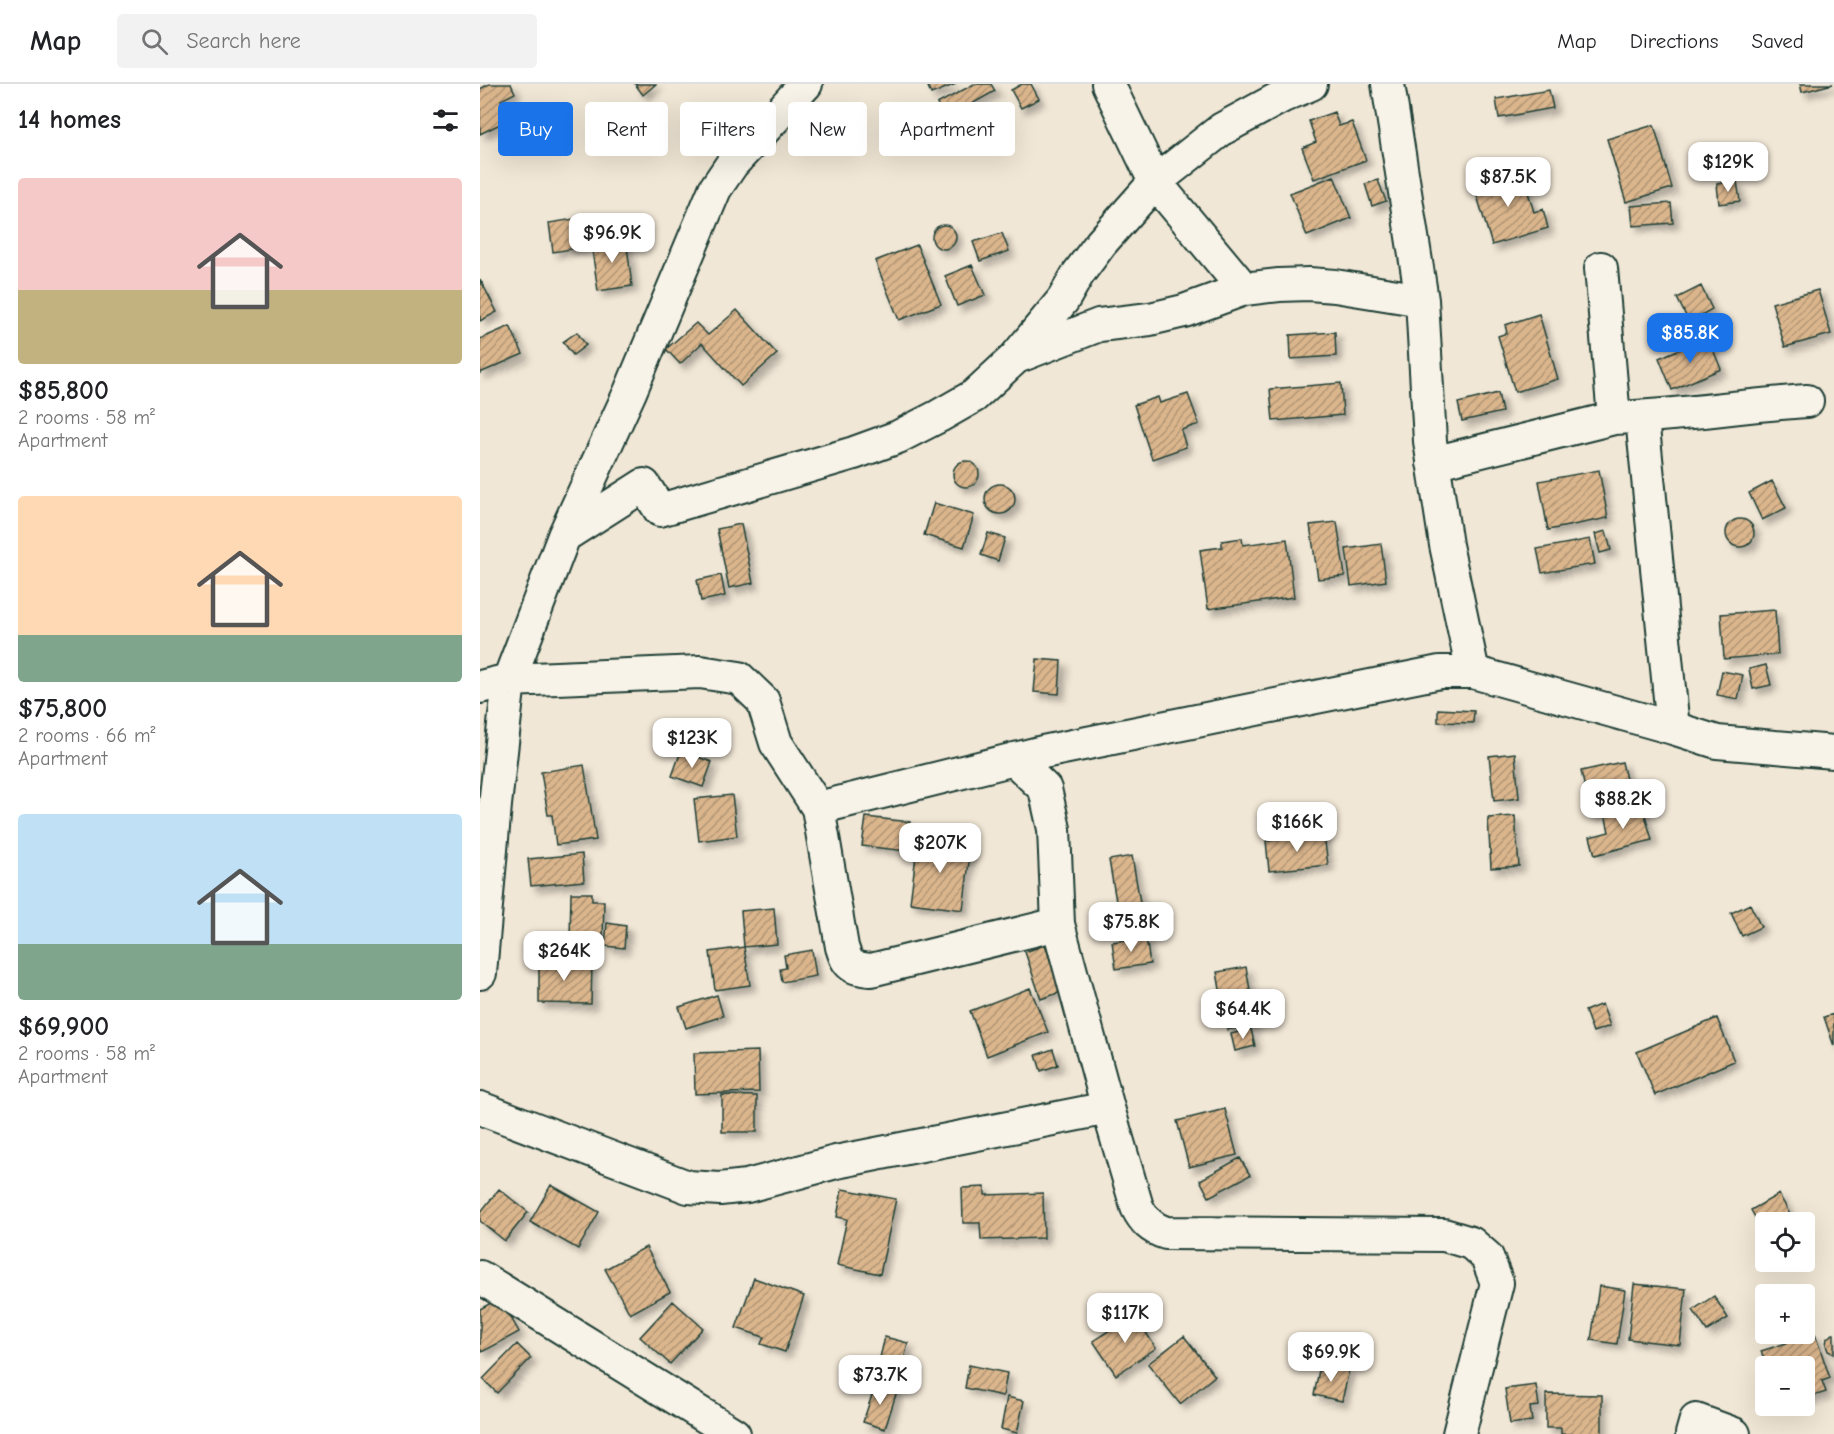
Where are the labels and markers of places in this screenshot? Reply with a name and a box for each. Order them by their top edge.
pin: $129K [1686,142,1770,193]
pin: $87.5K [1459,157,1557,208]
pin: $96.9K [563,213,661,264]
pin: $85.8K [1641,313,1739,364]
pin: $123K [650,718,734,769]
pin: $88.2K [1574,779,1672,830]
pin: $166K [1255,802,1339,853]
pin: $207K [898,823,982,874]
pin: $75.8K [1082,902,1180,953]
pin: $264K [522,931,606,982]
pin: $64.4K [1194,989,1292,1040]
pin: $117K [1083,1293,1167,1344]
pin: $69.9K [1282,1332,1380,1383]
pin: $73.7K [831,1355,929,1406]

